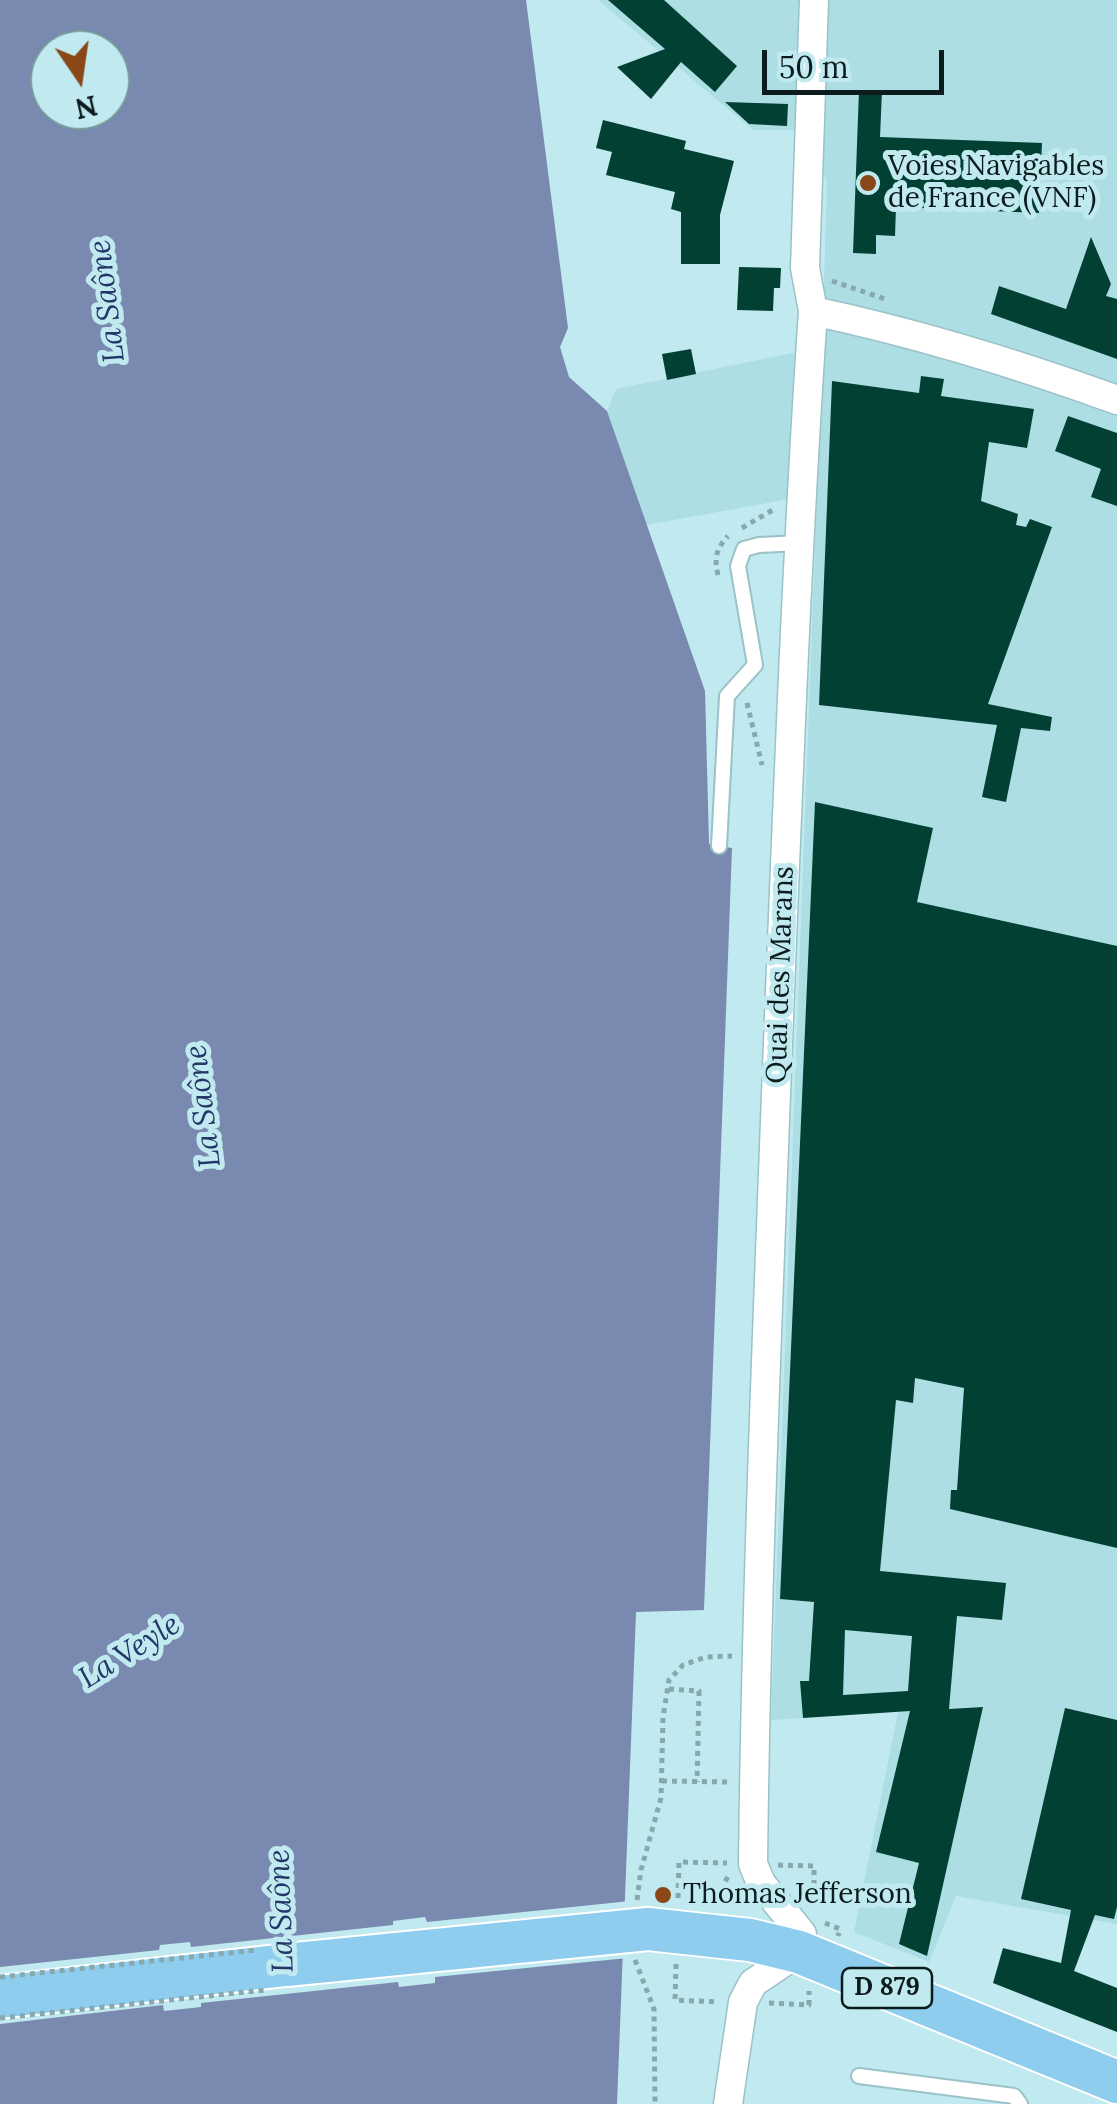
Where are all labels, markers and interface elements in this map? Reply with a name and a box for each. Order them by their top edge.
north arrow [30,30,130,130]
scale bar [767,30,950,92]
text: 50 m [779,48,849,86]
text: N [72,87,101,127]
place label: Voies Navigables de France (VNF) [888,150,1104,216]
marker: Voies Navigables de France (VNF) [857,172,879,194]
water label: La Saône [83,238,133,364]
street label: Quai des Marans [760,866,802,1084]
water label: La Saône [179,1043,229,1169]
water label: La Veyle [73,1607,187,1697]
water label: La Saône [262,1849,302,1973]
place label: Thomas Jefferson [683,1878,912,1912]
marker: Thomas Jefferson [652,1884,674,1906]
road number: D 879 [842,1968,932,2008]

